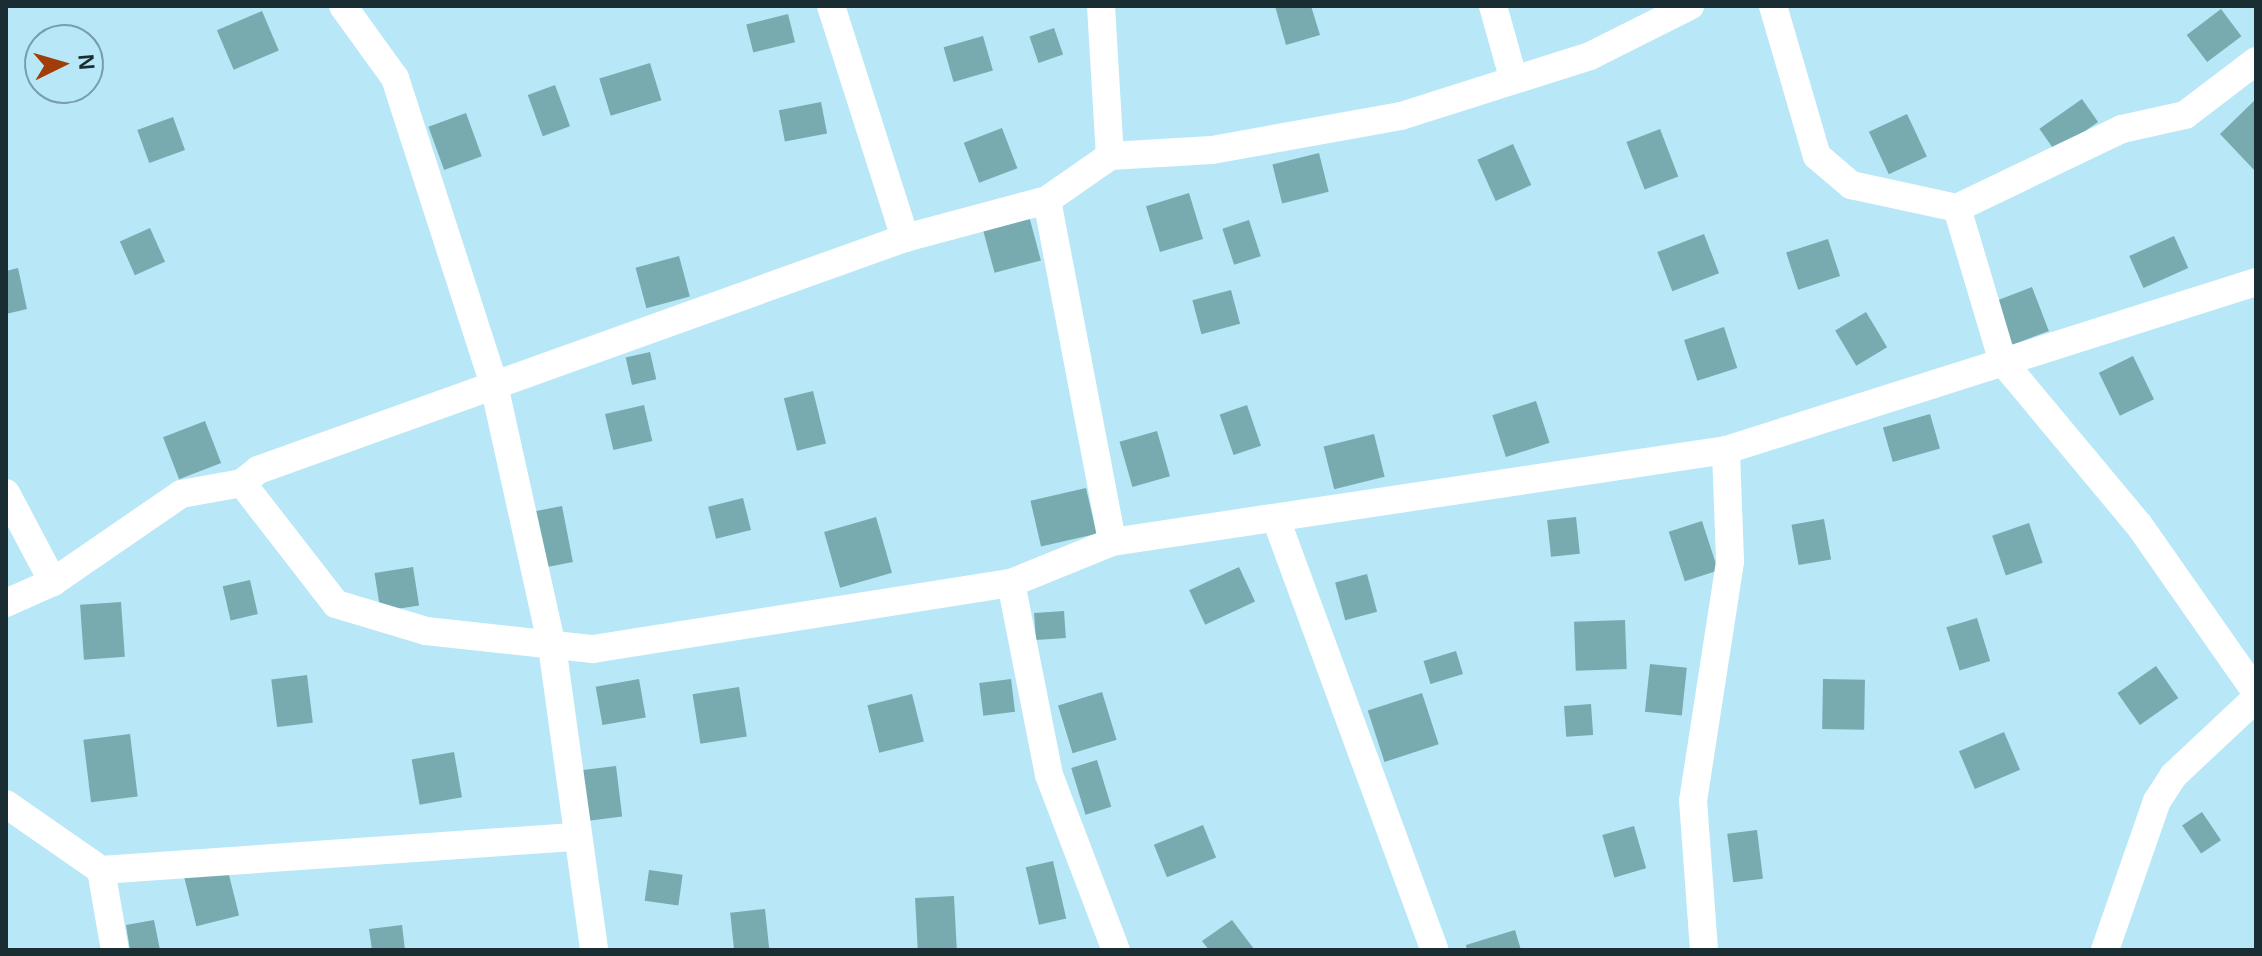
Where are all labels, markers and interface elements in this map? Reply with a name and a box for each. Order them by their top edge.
north arrow [24,24,104,104]
text: N [73,53,100,71]

